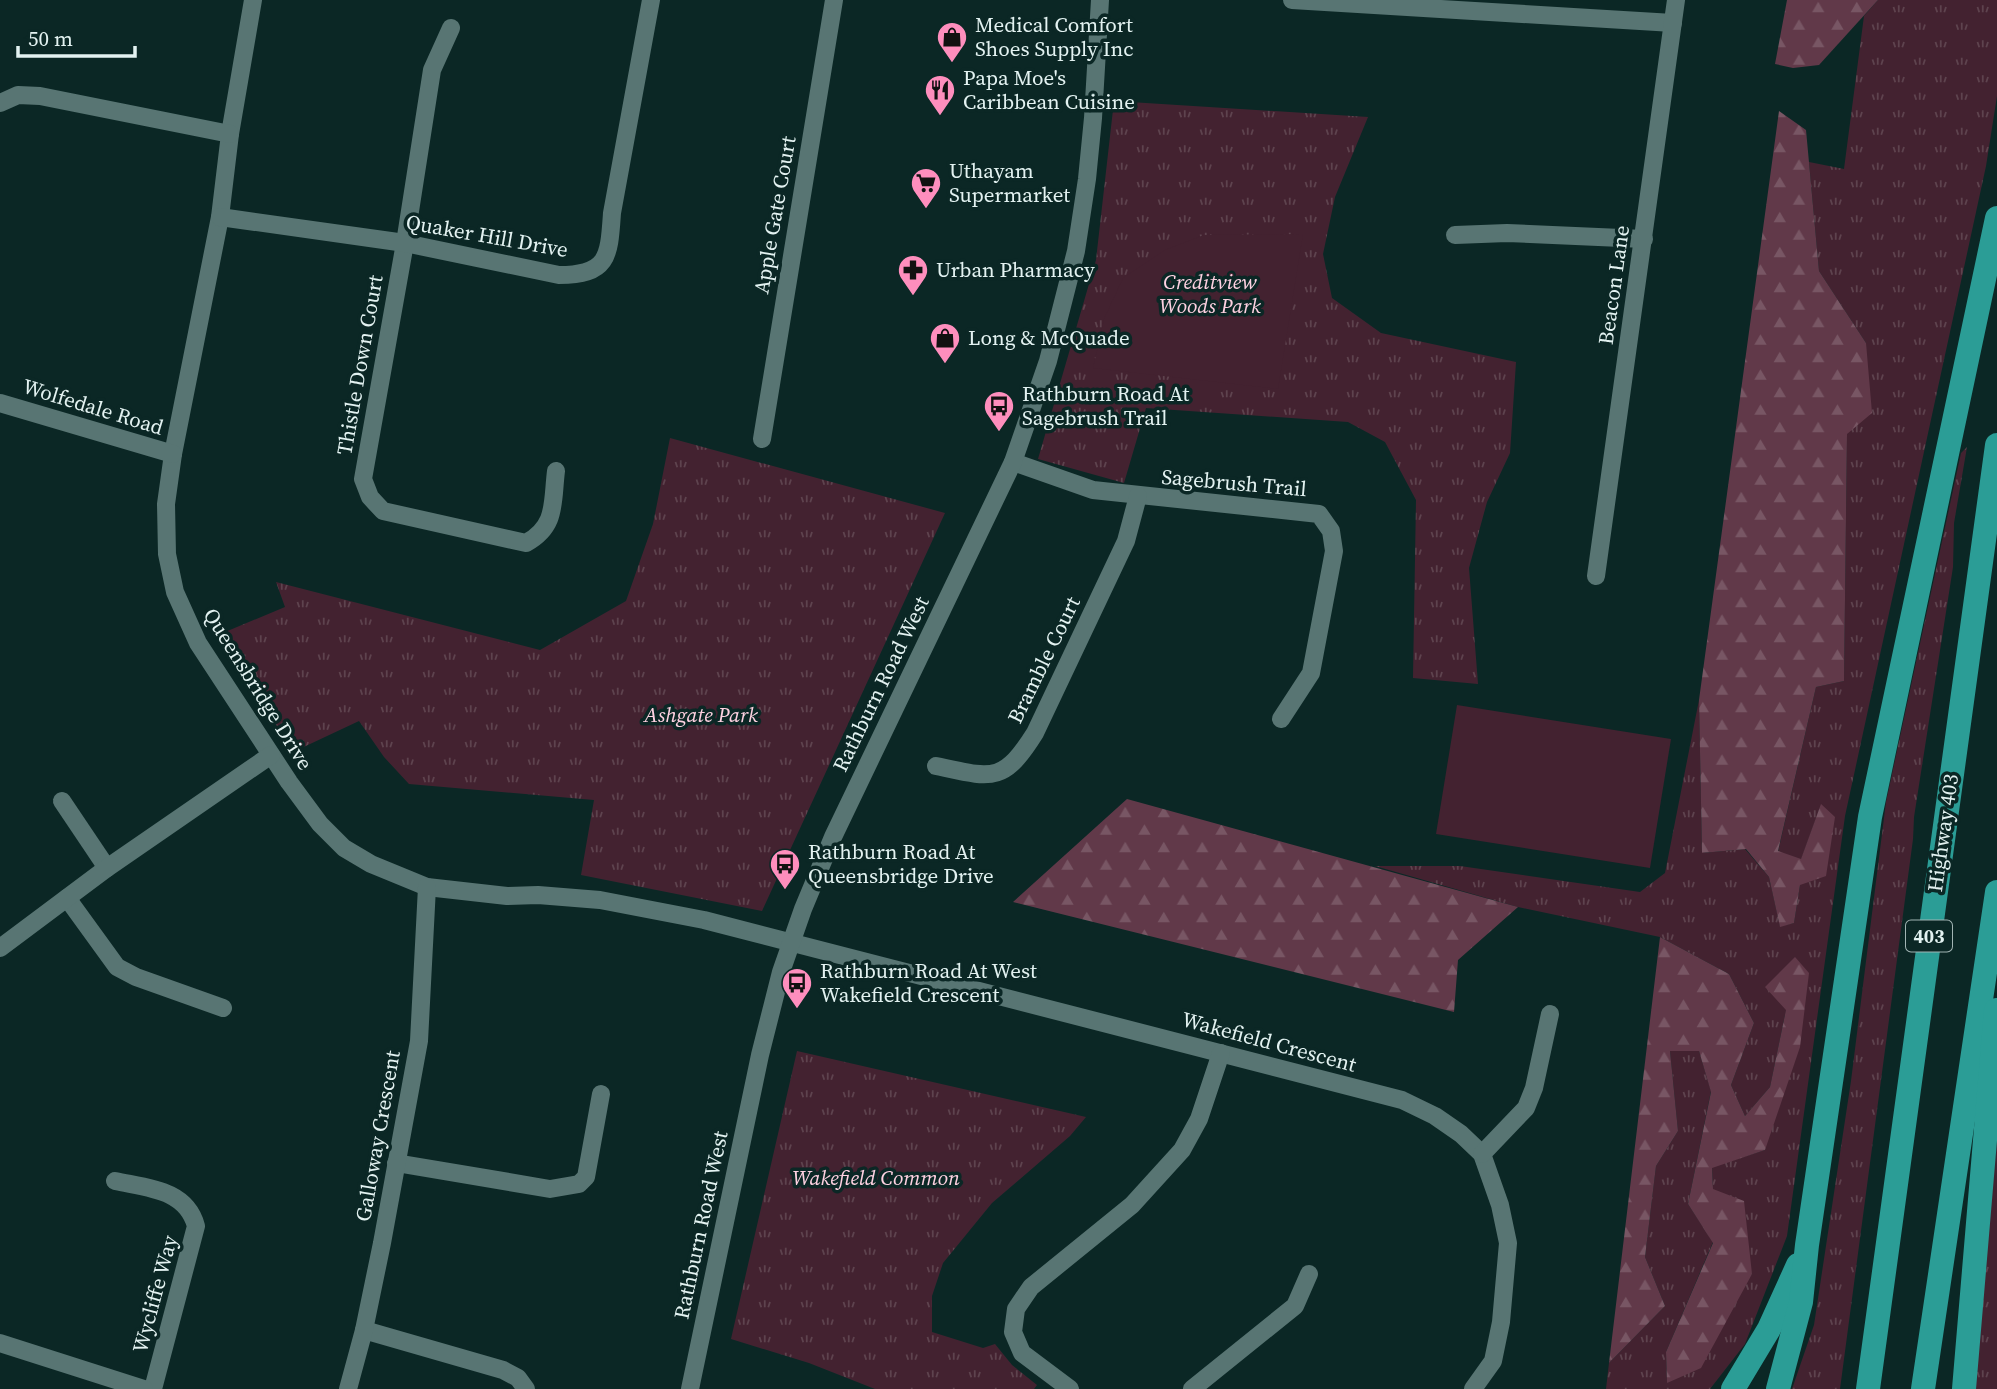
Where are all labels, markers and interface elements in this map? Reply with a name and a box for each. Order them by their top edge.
place label: Medical Comfort Shoes Supply Inc [975,10,1134,63]
scale bar [18,14,135,58]
shop icon: Medical Comfort Shoes Supply Inc [935,20,969,64]
text: 50 m [28,24,73,53]
place label: Papa Moe's Caribbean Cuisine [963,63,1135,116]
restaurant icon: Papa Moe's Caribbean Cuisine [923,73,957,117]
street label: Apple Gate Court [746,134,803,296]
place label: Uthayam Supermarket [949,156,1070,209]
supermarket icon: Uthayam Supermarket [909,166,943,210]
street label: Quaker Hill Drive [404,207,570,264]
street label: Beacon Lane [1591,223,1636,347]
pharmacy icon: Urban Pharmacy [896,253,930,297]
place label: Urban Pharmacy [936,255,1095,284]
park label: Creditview Woods Park [1159,267,1261,320]
street label: Thistle Down Court [329,272,390,457]
shop icon: Long & McQuade [928,321,962,365]
place label: Long & McQuade [968,323,1130,352]
street label: Wolfedale Road [19,371,167,442]
place label: Rathburn Road At Sagebrush Trail [1022,379,1189,432]
bus stop icon: Rathburn Road At Sagebrush Trail [982,389,1016,433]
street label: Sagebrush Trail [1160,462,1308,503]
street label: Rathburn Road West [826,591,936,776]
street label: Bramble Court [1000,591,1087,728]
street label: Queensbridge Drive [197,602,320,775]
park label: Ashgate Park [643,700,758,729]
street label: Highway 403 [1920,772,1965,894]
place label: Rathburn Road At Queensbridge Drive [808,837,994,890]
bus stop icon: Rathburn Road At Queensbridge Drive [768,847,802,891]
road number: 403 [1906,920,1952,952]
place label: Rathburn Road At West Wakefield Crescent [820,956,1037,1009]
bus stop icon: Rathburn Road At West Wakefield Crescent [780,966,814,1010]
street label: Wakefield Crescent [1179,1004,1360,1079]
street label: Galloway Crescent [348,1048,407,1224]
street label: Rathburn Road West [666,1128,735,1322]
park label: Wakefield Common [792,1163,960,1192]
street label: Wycliffe Way [125,1232,184,1356]

